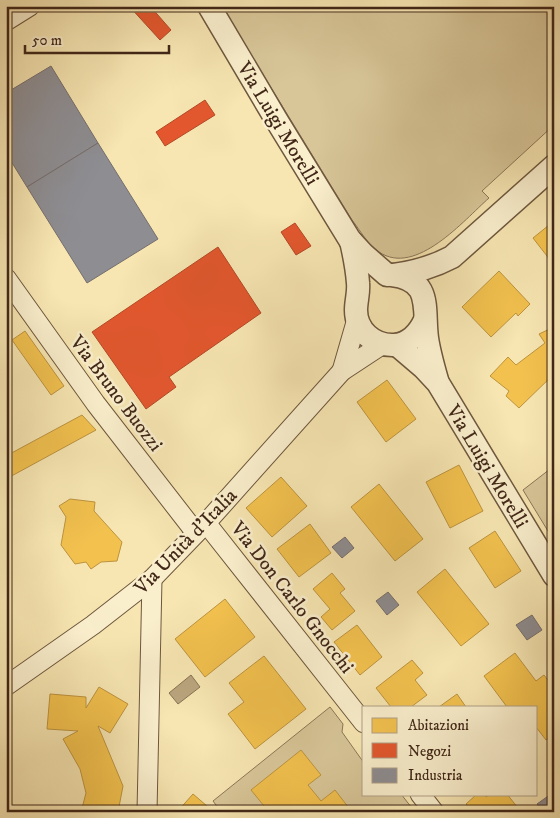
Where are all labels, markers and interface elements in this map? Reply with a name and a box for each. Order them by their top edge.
scale bar [25,22,169,54]
text: 50 m [32,31,62,50]
street label: Via Luigi Morelli [231,57,324,190]
street label: Via Bruno Buozzi [63,330,168,457]
street label: Via Luigi Morelli [440,400,533,533]
street label: Via Unità d'Italia [129,483,243,601]
street label: Via Don Carlo Gnocchi [224,516,359,679]
legend [362,706,538,796]
text: Abitazioni [408,716,469,735]
text: Negozi [408,742,451,761]
text: Industria [408,766,463,785]

